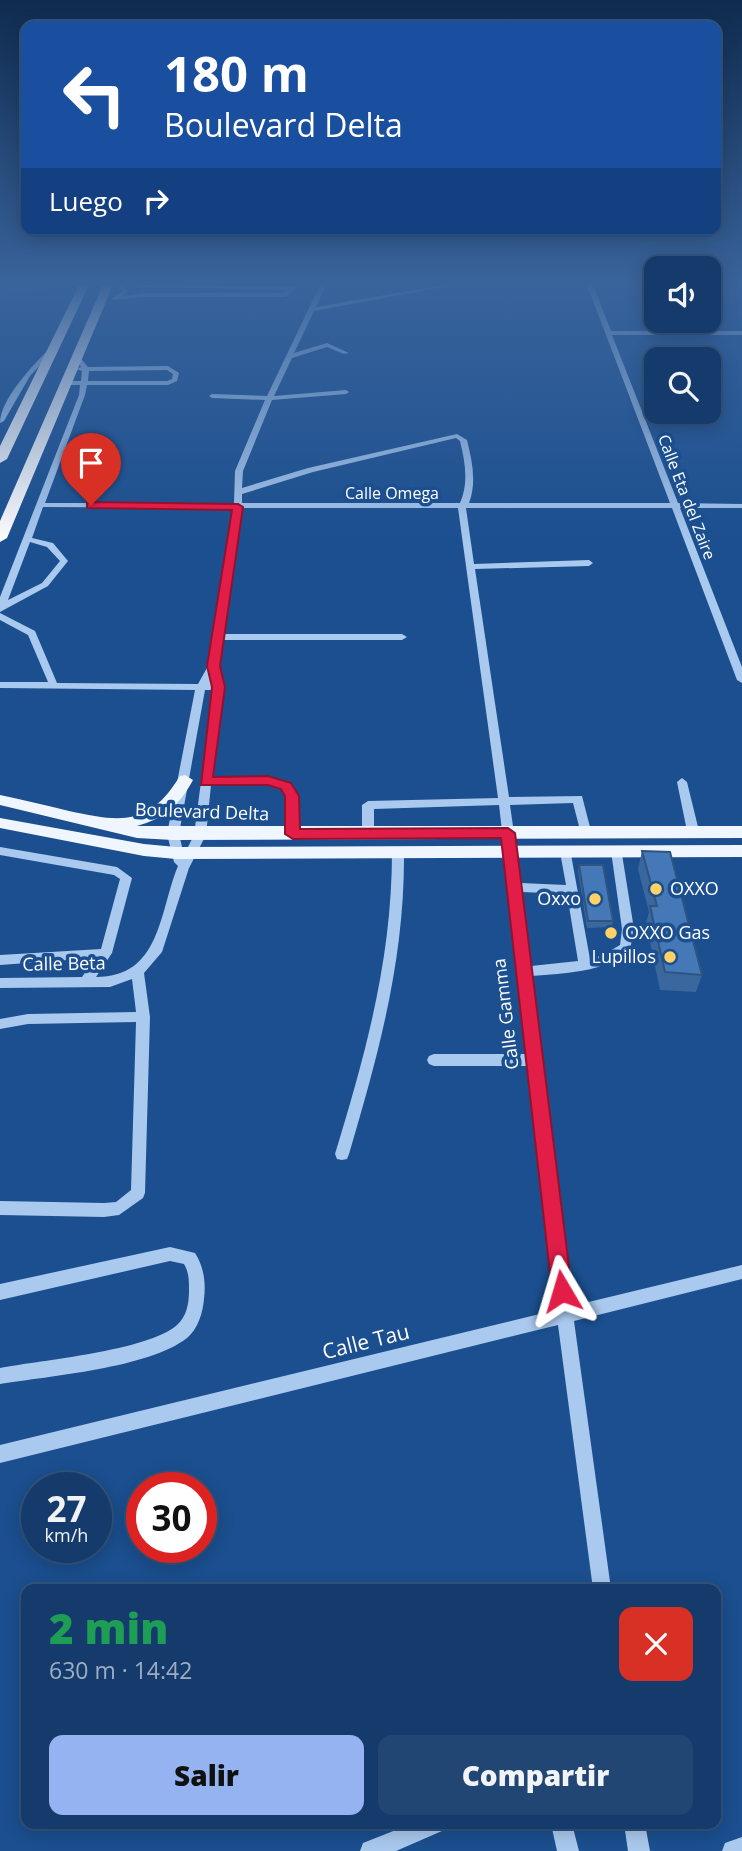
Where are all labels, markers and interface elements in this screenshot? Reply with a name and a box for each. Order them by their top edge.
text: 180 m [164,40,309,106]
icon: left [49,49,140,140]
text: Boulevard Delta [164,103,403,146]
icon: right [137,182,175,220]
text: Luego [49,183,123,219]
map controls [644,256,721,424]
button: sound [644,256,721,333]
button: search [644,347,721,424]
street label: Calle Eta del Zaire [653,431,721,563]
pin [61,433,121,505]
icon: arrive [72,444,110,482]
street label: Calle Omega [345,482,439,504]
street label: Boulevard Delta [134,797,270,825]
place label: OXXO [670,876,719,900]
marker: OXXO [648,881,664,897]
place label: Oxxo [537,886,581,910]
marker: Oxxo [587,891,603,907]
place label: OXXO Gas [625,920,710,944]
marker: OXXO Gas [603,925,619,941]
place label: Lupillos [592,944,656,968]
marker: Lupillos [662,949,678,965]
street label: Calle Beta [22,950,106,976]
street label: Calle Gamma [486,957,524,1071]
position arrow [525,1254,599,1328]
street label: Calle Tau [319,1317,412,1365]
speed limit sign: 30 [126,1472,217,1563]
text: 27 [46,1485,87,1532]
text: km/h [45,1523,88,1547]
text: 2 min [49,1599,168,1656]
button: close [619,1607,693,1681]
text: 630 m · 14:42 [49,1654,192,1686]
button: Salir [49,1735,364,1815]
button: Compartir [378,1735,693,1815]

